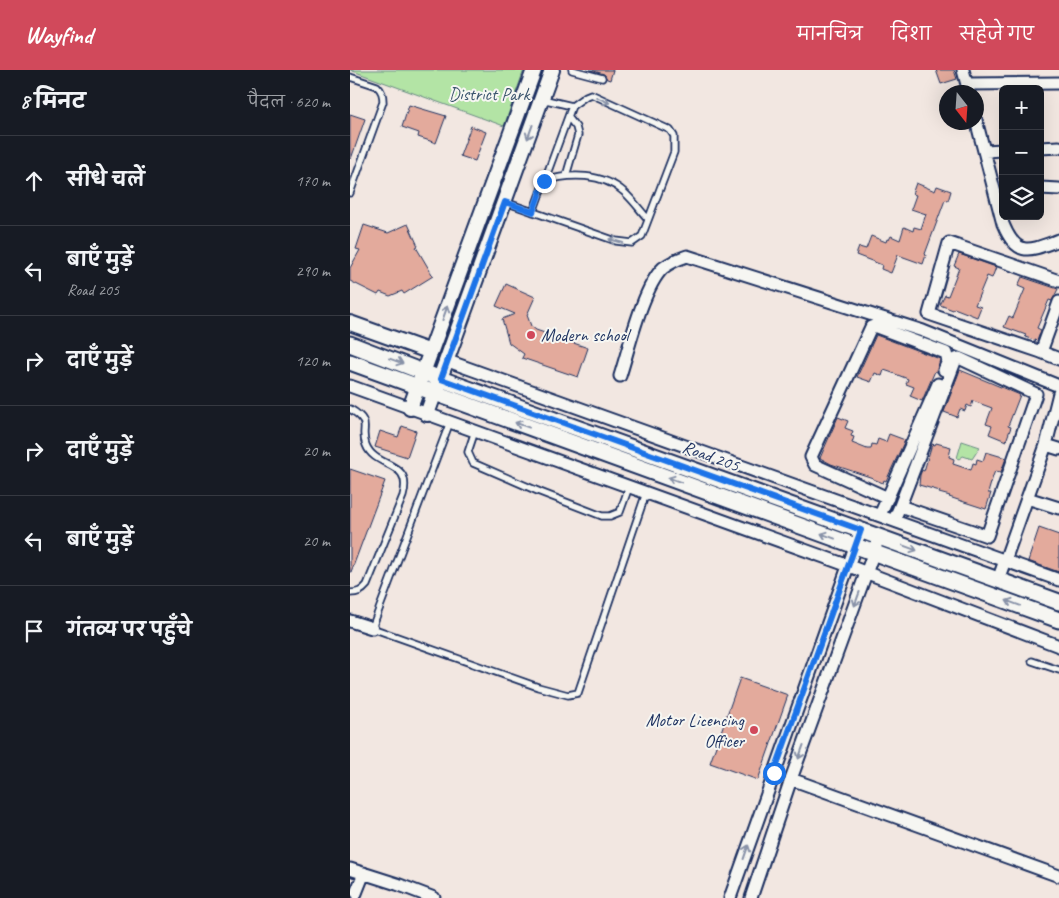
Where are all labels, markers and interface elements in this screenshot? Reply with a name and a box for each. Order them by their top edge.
text: Wayfind [25,20,92,50]
text: मानचित्र [797,23,863,45]
text: दिशा [891,23,931,45]
text: सहेजे गए [959,23,1034,45]
park label: District Park [449,83,531,105]
north arrow [939,85,984,130]
map controls [999,85,1044,220]
button: + [999,85,1044,130]
text: 8 मिनट [20,88,86,114]
text: पैदल · 620 m [248,92,330,112]
one-way arrow [595,95,610,105]
one-way arrow [525,124,534,140]
button: − [999,130,1044,175]
icon: ahead [20,167,48,195]
text: सीधे चलें [67,168,145,192]
route end [533,170,556,193]
text: 170 m [296,171,330,191]
button: layers [999,175,1044,220]
one-way arrow [609,235,625,245]
text: बाएँ मुड़ें [67,248,133,272]
icon: left [20,257,48,285]
text: 290 m [296,261,330,281]
text: Road 205 [67,280,119,300]
one-way arrow [441,306,450,321]
place label: Modern school [541,324,632,346]
marker: Modern school [525,329,537,341]
icon: right [20,347,48,375]
text: दाएँ मुड़ें [67,348,133,372]
text: 120 m [296,351,330,371]
one-way arrow [388,357,403,366]
one-way arrow [515,420,530,429]
street label: Road 205 [680,436,743,477]
icon: right [20,437,48,465]
text: दाएँ मुड़ें [67,438,133,462]
text: 20 m [303,441,330,461]
one-way arrow [668,475,683,484]
icon: left [20,527,48,555]
text: बाएँ मुड़ें [67,528,133,552]
text: 20 m [303,531,330,551]
one-way arrow [820,531,836,540]
one-way arrow [902,544,917,553]
one-way arrow [852,591,861,607]
one-way arrow [1006,598,1021,607]
icon: arrive [20,617,48,645]
text: गंतव्य पर पहुँचे [67,618,192,642]
place label: Motor Licencing Officer [646,709,746,752]
marker: Motor Licencing Officer [748,724,760,736]
one-way arrow [796,744,805,759]
route start [763,762,786,785]
one-way arrow [742,844,752,860]

